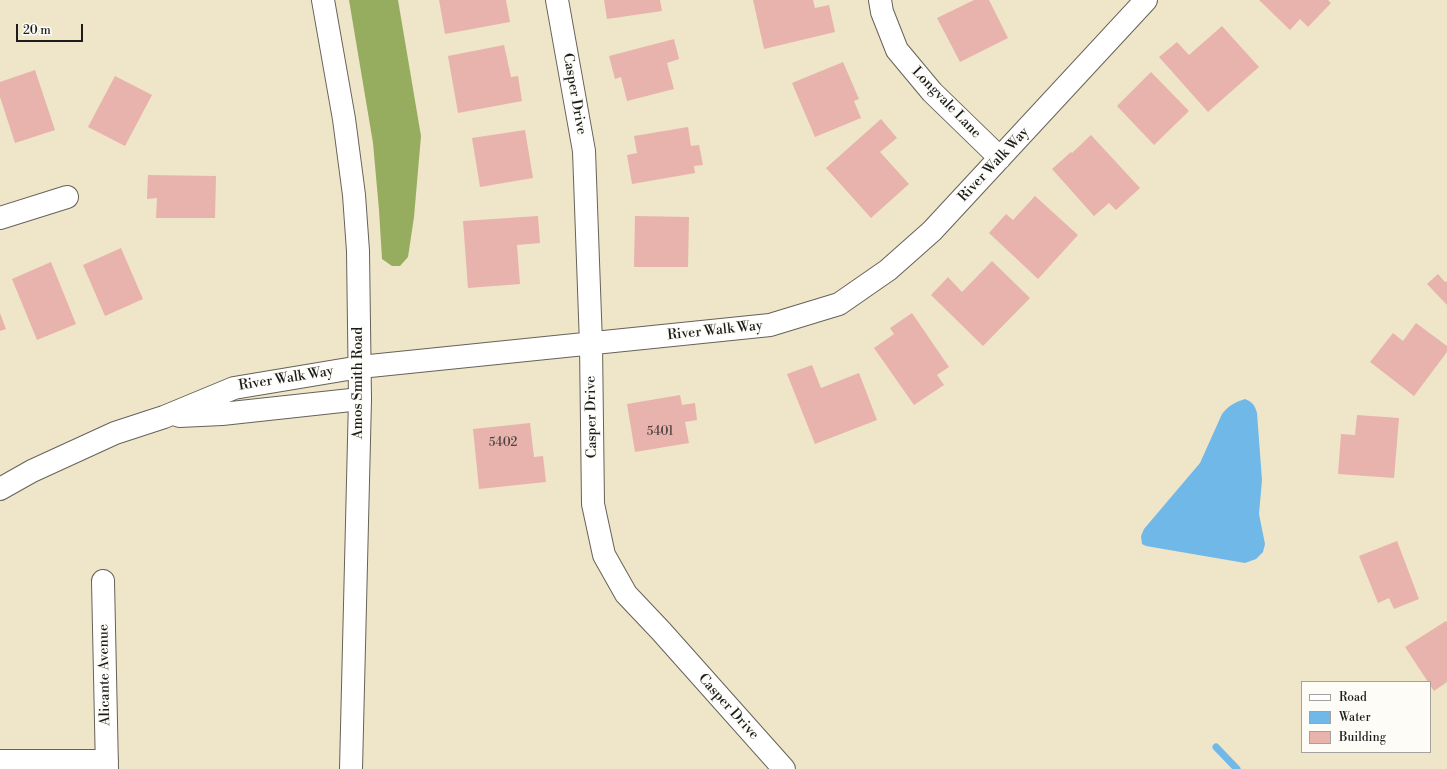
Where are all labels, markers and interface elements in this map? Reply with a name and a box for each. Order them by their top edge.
scale bar [18,16,85,42]
text: 20 m [23,23,51,38]
street label: Casper Drive [559,52,589,136]
street label: Longvale Lane [908,64,984,142]
street label: River Walk Way [955,124,1033,206]
street label: River Walk Way [666,318,764,344]
street label: Amos Smith Road [351,327,367,439]
street label: River Walk Way [237,363,335,395]
street label: Casper Drive [583,376,601,458]
house number: 5401 [647,425,673,439]
house number: 5402 [489,436,517,450]
street label: Alicante Avenue [96,624,114,726]
street label: Casper Drive [694,671,762,743]
legend [1301,681,1431,753]
text: Road [1339,690,1367,705]
text: Water [1339,710,1371,725]
text: Building [1339,730,1386,745]

